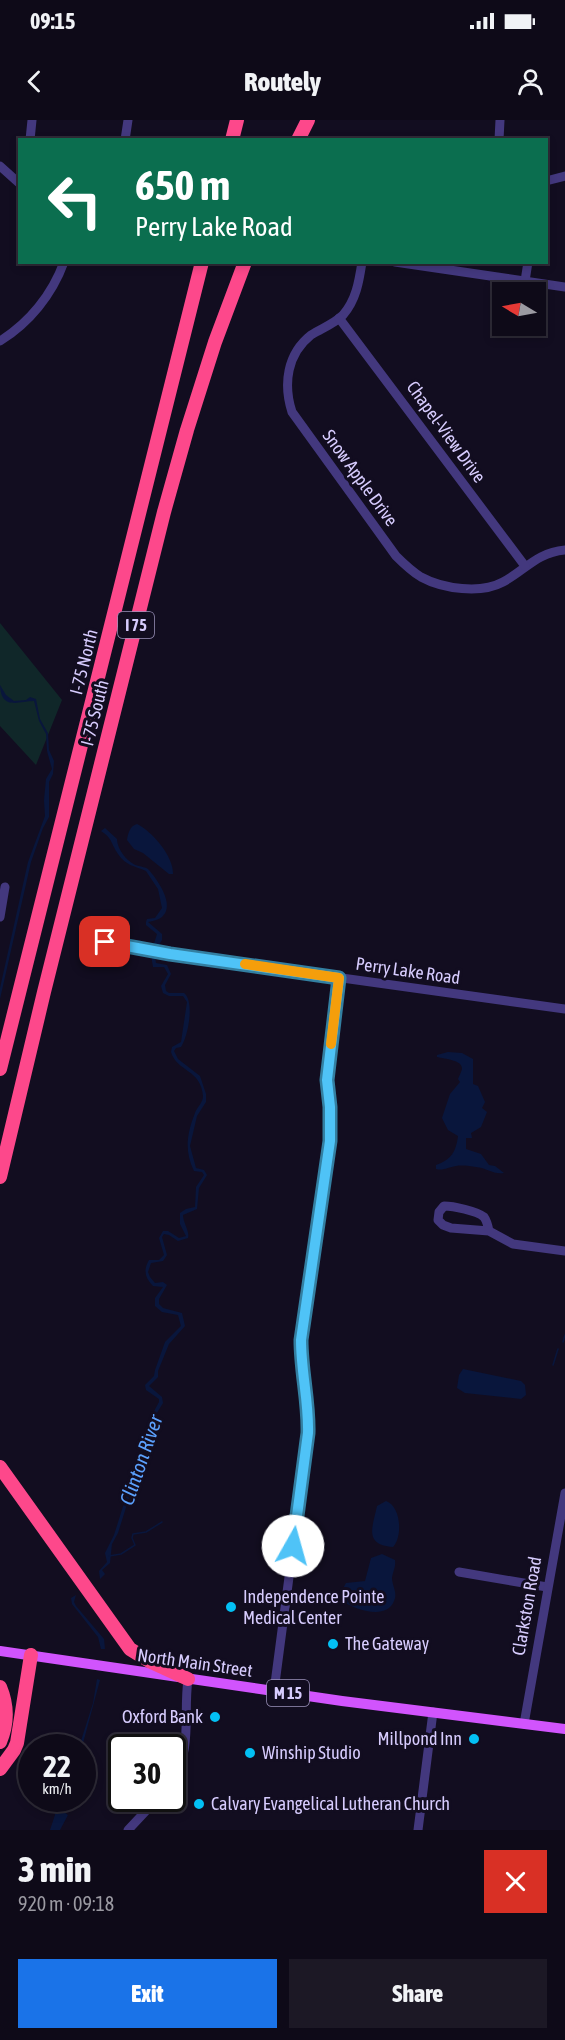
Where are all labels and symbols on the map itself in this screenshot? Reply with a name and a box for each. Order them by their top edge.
north arrow [492,282,546,336]
street label: Chapel-View Drive [403,377,490,487]
street label: Snow Apple Drive [318,425,402,530]
road number: I 75 [118,612,154,638]
street label: I-75 North [65,627,102,697]
street label: I-75 South [76,678,113,748]
pin [79,916,130,967]
street label: Perry Lake Road [355,953,462,988]
water label: Clinton River [114,1411,167,1508]
position arrow [261,1514,325,1578]
street label: Clarkston Road [507,1555,546,1657]
place label: Independence Pointe Medical Center [243,1586,384,1628]
marker: Independence Pointe Medical Center [224,1600,238,1614]
place label: The Gateway [345,1633,429,1654]
marker: The Gateway [326,1637,340,1651]
street label: North Main Street [136,1644,254,1681]
road number: M 15 [267,1680,309,1706]
place label: Oxford Bank [122,1706,203,1727]
marker: Oxford Bank [208,1710,222,1724]
place label: Millpond Inn [377,1728,462,1749]
marker: Millpond Inn [467,1732,481,1746]
speed limit sign: 30 [108,1734,186,1812]
place label: Winship Studio [262,1742,361,1763]
marker: Winship Studio [243,1746,257,1760]
place label: Calvary Evangelical Lutheran Church [211,1793,450,1814]
marker: Calvary Evangelical Lutheran Church [192,1797,206,1811]

